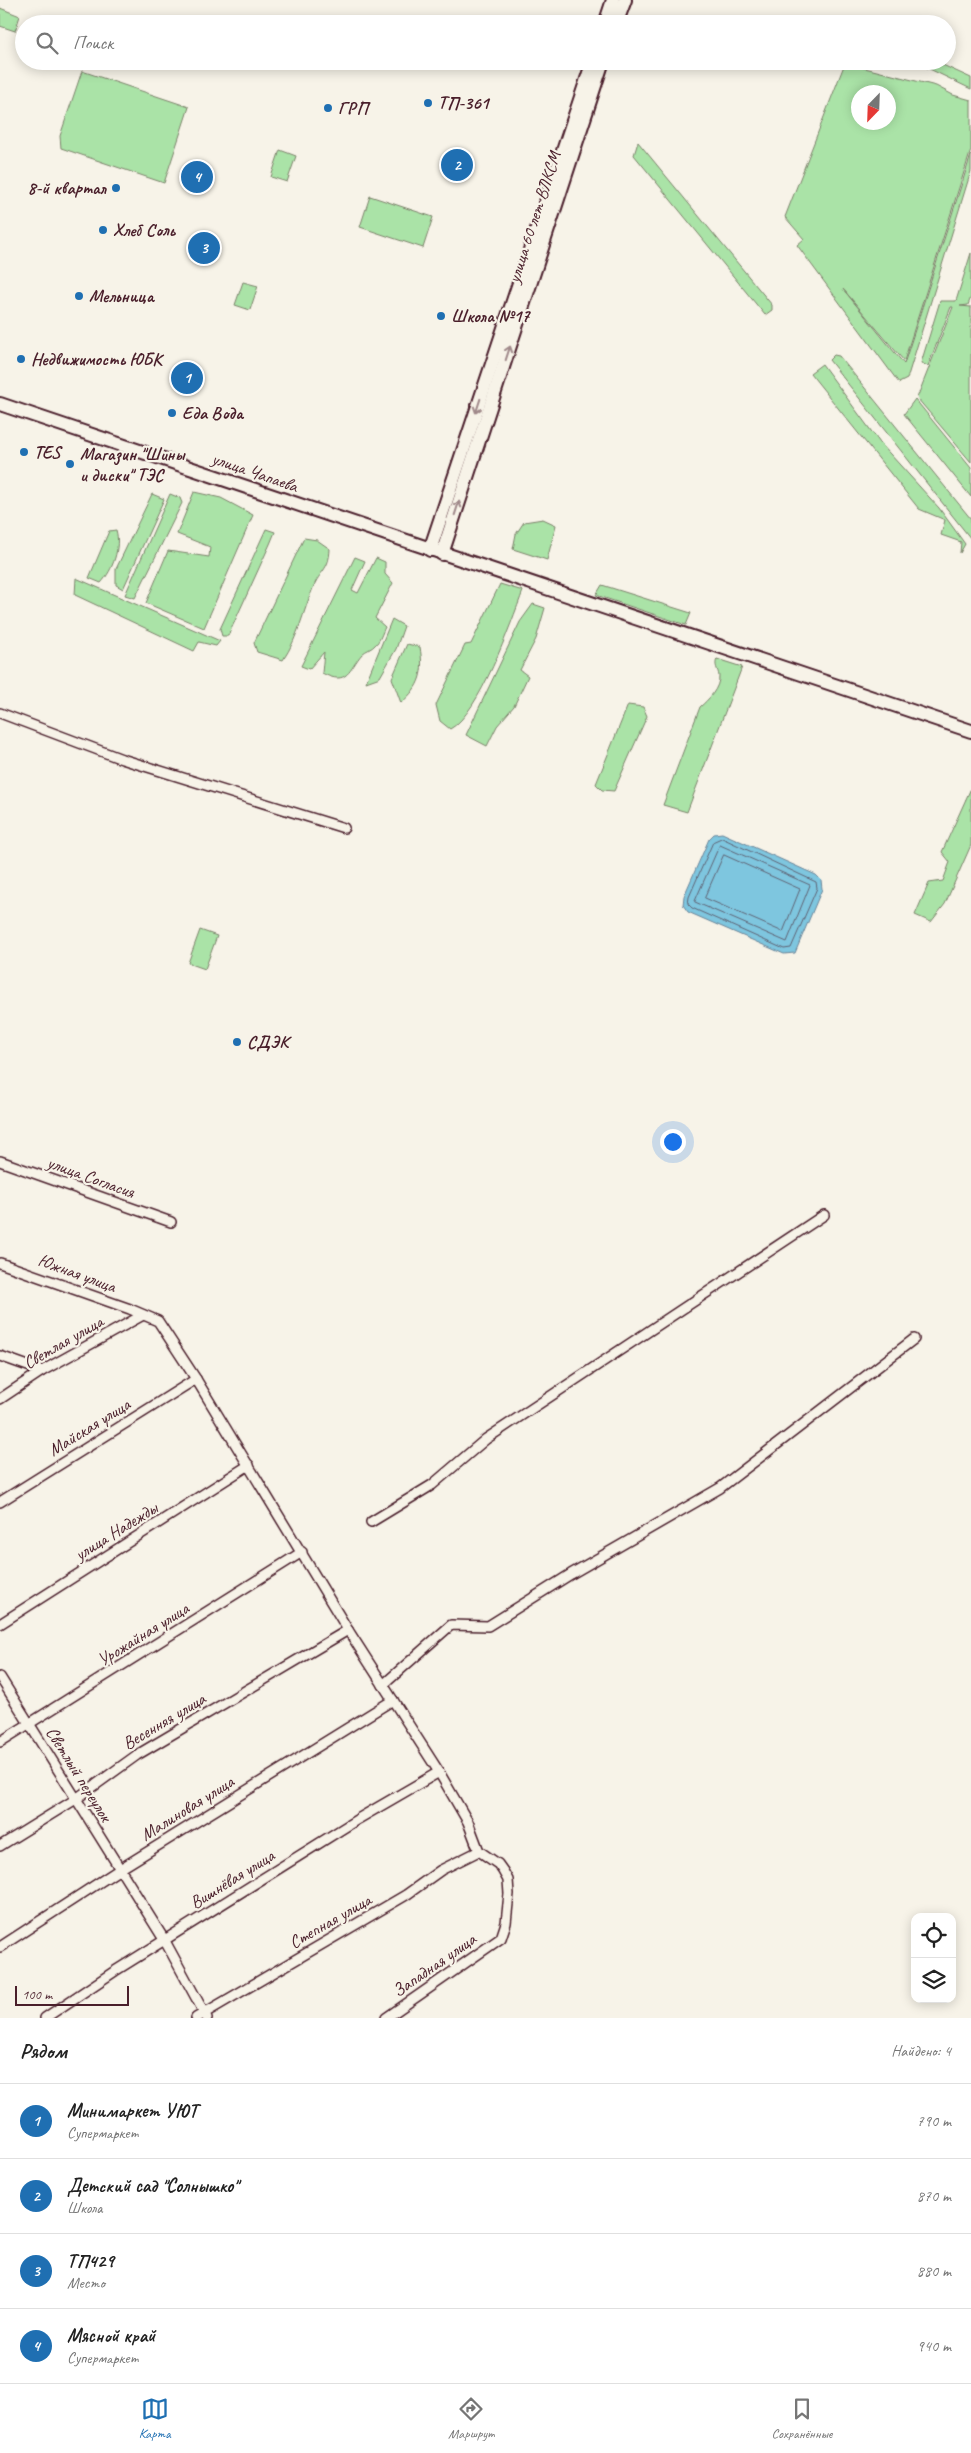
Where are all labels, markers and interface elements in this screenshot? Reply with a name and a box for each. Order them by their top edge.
search box [15,15,956,70]
icon: search [33,29,61,57]
text: Поиск [73,31,113,55]
north arrow [851,85,896,130]
place label: ТП-361 [438,92,491,114]
place label: ГРП [338,97,371,119]
marker: ТП-361 [422,97,434,109]
marker: ГРП [322,102,334,114]
pin: 2 [441,146,473,184]
street label: улица 60 лет ВЛКСМ [502,148,566,286]
pin: 4 [181,158,213,196]
place label: 8-й квартал [27,177,108,199]
marker: 8-й квартал [110,182,122,194]
place label: Хлеб Соль [113,219,177,241]
marker: Хлеб Соль [97,224,109,236]
pin: 3 [188,229,220,267]
place label: Мельница [89,285,156,307]
marker: Мельница [73,290,85,302]
place label: Школа №17 [451,305,531,327]
marker: Школа №17 [435,310,447,322]
one-way arrow [503,346,513,362]
place label: Недвижимость ЮБК [31,348,165,370]
marker: Недвижимость ЮБК [15,353,27,365]
pin: 1 [171,359,203,397]
one-way arrow [473,398,483,414]
place label: Еда Вода [182,402,245,424]
marker: Еда Вода [166,407,178,419]
place label: TES [34,441,63,463]
place label: Магазин "Шины и диски" ТЭС [80,443,187,486]
marker: TES [18,446,30,458]
street label: улица Чапаева [208,447,302,497]
marker: Магазин "Шины и диски" ТЭС [64,458,76,470]
one-way arrow [453,500,462,516]
place label: СДЭК [247,1031,292,1053]
marker: СДЭК [231,1036,243,1048]
your location [660,1129,686,1155]
street label: улица Согласия [43,1151,139,1203]
street label: Южная улица [35,1249,120,1298]
street label: Светлая улица [19,1310,108,1374]
street label: Майская улица [44,1392,136,1461]
street label: улица Надежды [70,1496,163,1566]
street label: Урожайная улица [93,1596,194,1671]
street label: Весенняя улица [119,1687,210,1754]
street label: Светлый переулок [41,1723,118,1827]
street label: Малиновая улица [136,1770,239,1845]
street label: Вишнёвая улица [186,1843,280,1914]
street label: Степная улица [285,1888,376,1953]
map controls [911,1913,956,2003]
button: locate [911,1913,956,1958]
street label: Западная улица [388,1928,481,2002]
button: layers [911,1958,956,2003]
scale bar [15,1983,129,2006]
text: 100 m [22,1986,52,2003]
text: Рядом [20,2038,67,2064]
text: Найдено: 4 [891,2041,951,2061]
text: Минимаркет УЮТ [67,2099,197,2123]
text: 1 [32,2111,40,2131]
text: 790 m [917,2111,951,2131]
text: Супермаркет [67,2123,138,2143]
text: Детский сад "Солнышко" [67,2174,238,2198]
text: 2 [32,2186,40,2206]
text: 870 m [917,2186,951,2206]
text: Школа [67,2198,102,2218]
text: ТП429 [67,2249,114,2273]
text: 3 [32,2261,40,2281]
text: 880 m [917,2261,951,2281]
text: Место [67,2273,105,2293]
text: Мясной край [67,2324,155,2348]
text: 4 [32,2336,40,2356]
text: 940 m [917,2336,951,2356]
text: Супермаркет [67,2348,138,2368]
tab: Карта [139,2395,171,2442]
tab: Маршрут [448,2395,494,2442]
tab: Сохранённые [772,2395,832,2442]

